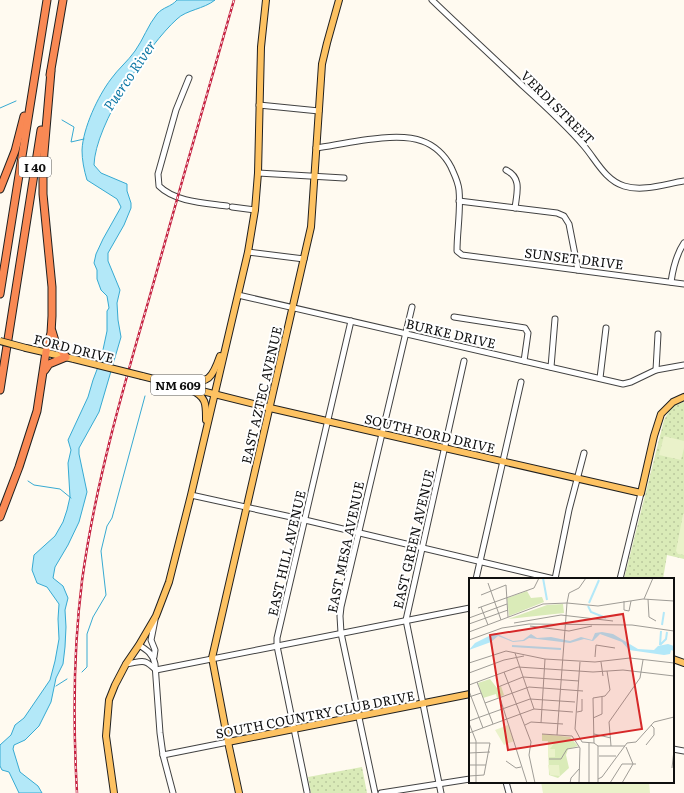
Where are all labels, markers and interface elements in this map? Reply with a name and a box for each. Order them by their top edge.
water label: Puerco River [98,35,160,114]
street label: VERDI STREET [517,66,599,148]
road number: I 40 [19,157,51,177]
street label: SUNSET DRIVE [523,243,625,273]
street label: BURKE DRIVE [404,313,498,353]
street label: EAST AZTEC AVENUE [236,324,286,466]
street label: FORD DRIVE [32,329,116,367]
road number: NM 609 [151,375,205,395]
street label: SOUTH FORD DRIVE [363,409,497,457]
street label: EAST GREEN AVENUE [388,467,438,611]
street label: EAST MESA AVENUE [322,479,368,615]
street label: EAST HILL AVENUE [262,488,310,618]
inset map [469,578,674,783]
street label: SOUTH COUNTRY CLUB DRIVE [214,685,416,743]

